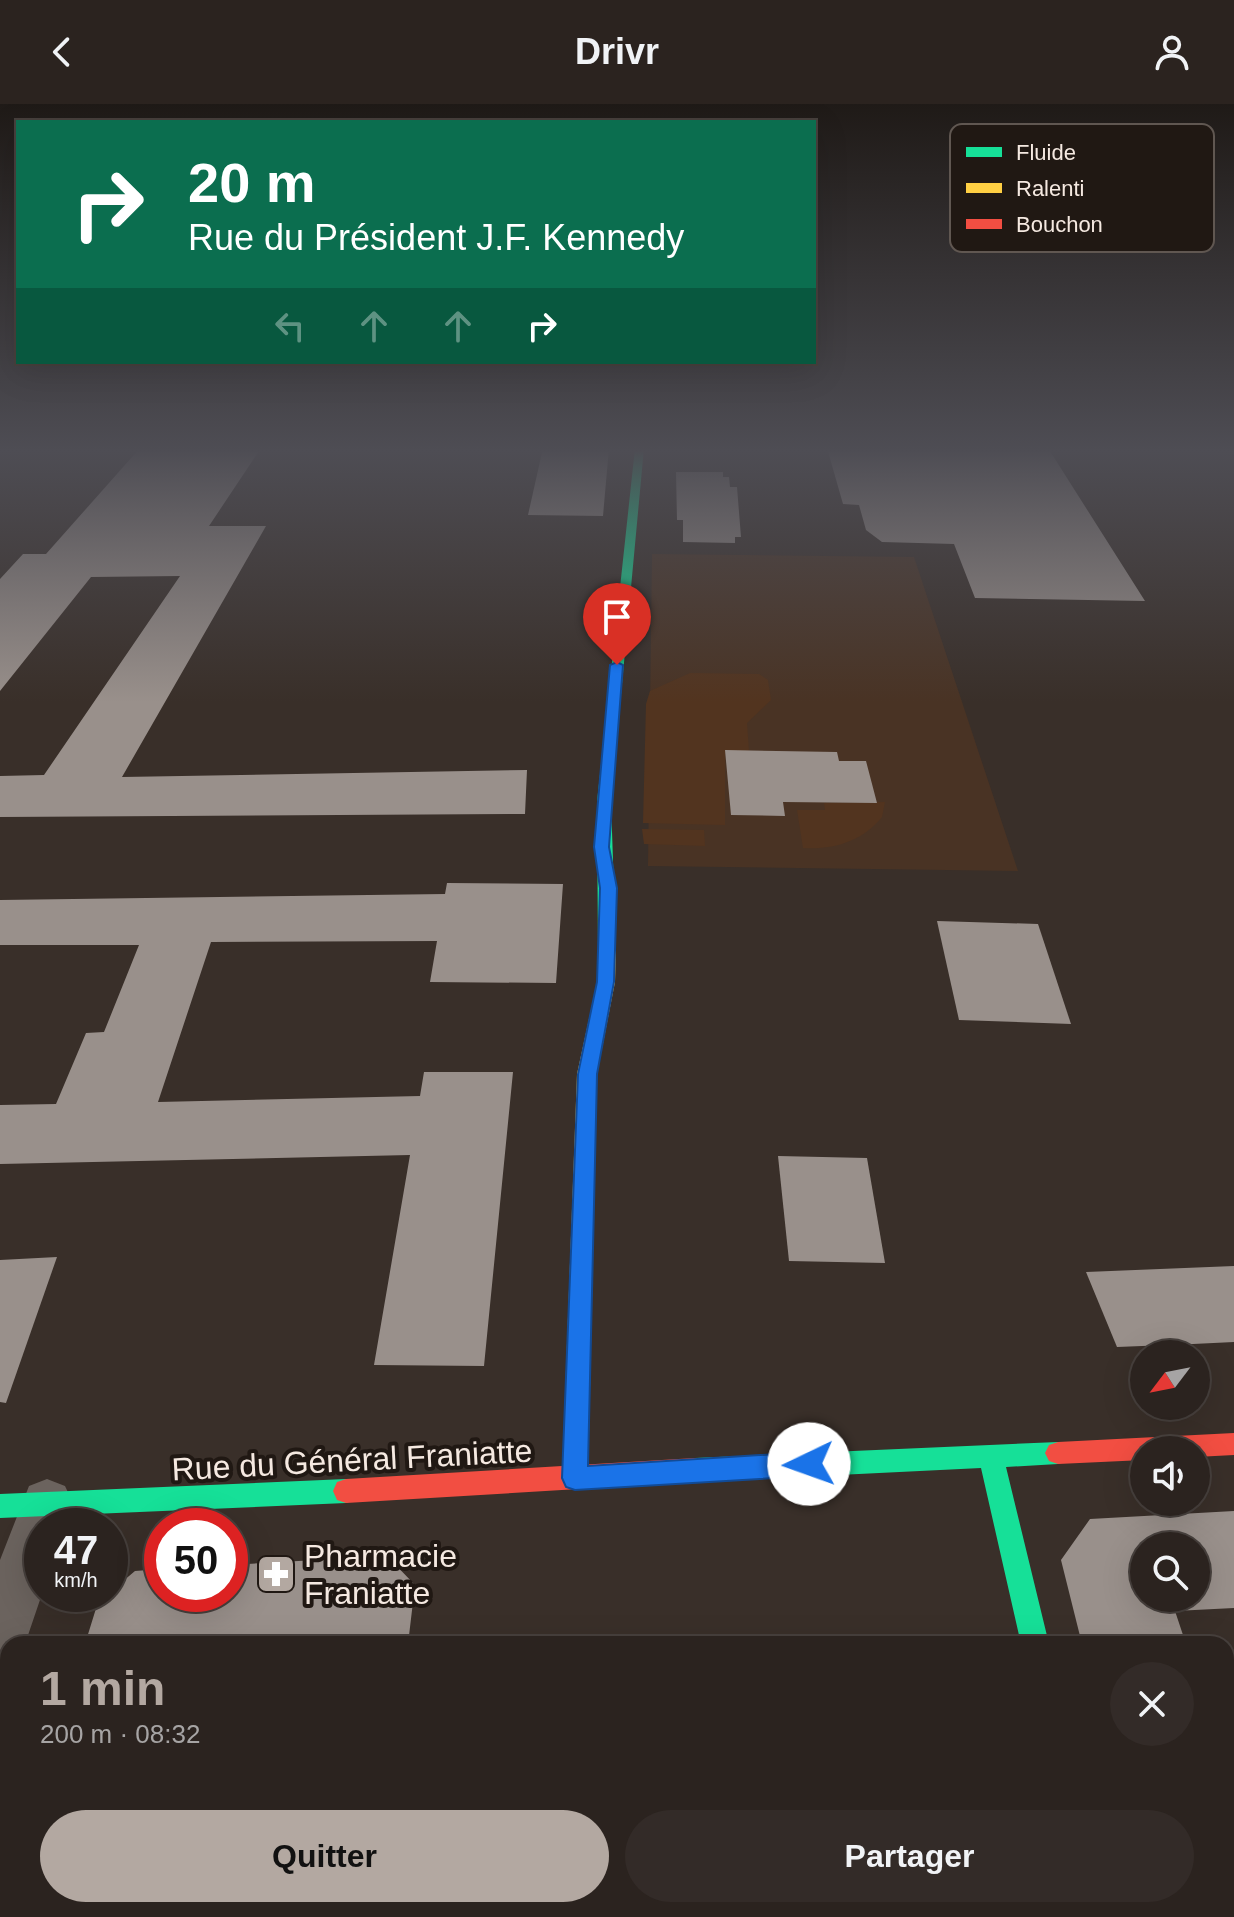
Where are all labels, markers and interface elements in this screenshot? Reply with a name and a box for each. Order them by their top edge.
icon: back [40,30,84,74]
icon: person [1150,30,1194,74]
text: Drivr [575,31,659,72]
legend [950,124,1214,252]
text: Fluide [1016,140,1076,165]
text: 20 m [188,151,316,214]
icon: right [56,152,160,256]
text: Ralenti [1016,176,1084,201]
text: Bouchon [1016,212,1103,237]
text: Rue du Président J.F. Kennedy [188,217,684,258]
icon: left [268,304,312,348]
icon: ahead [352,304,396,348]
icon: ahead [436,304,480,348]
icon: right [520,304,564,348]
pin [583,583,651,665]
icon: arrive [595,595,639,639]
north arrow [1130,1340,1210,1420]
map controls [1130,1340,1210,1612]
position arrow [767,1422,851,1506]
street label: Rue du Général Franiatte [171,1433,533,1487]
button: sound [1130,1436,1210,1516]
speed limit sign: 50 [144,1508,248,1612]
text: 47 [54,1528,98,1572]
button: search [1130,1532,1210,1612]
place label: Pharmacie Franiatte [304,1538,457,1611]
pharmacy icon: Pharmacie Franiatte [255,1553,297,1595]
text: km/h [54,1569,98,1591]
text: 1 min [40,1662,165,1715]
button: close [1110,1662,1194,1746]
text: 200 m · 08:32 [40,1719,200,1749]
button: Quitter [40,1810,609,1902]
button: Partager [625,1810,1194,1902]

